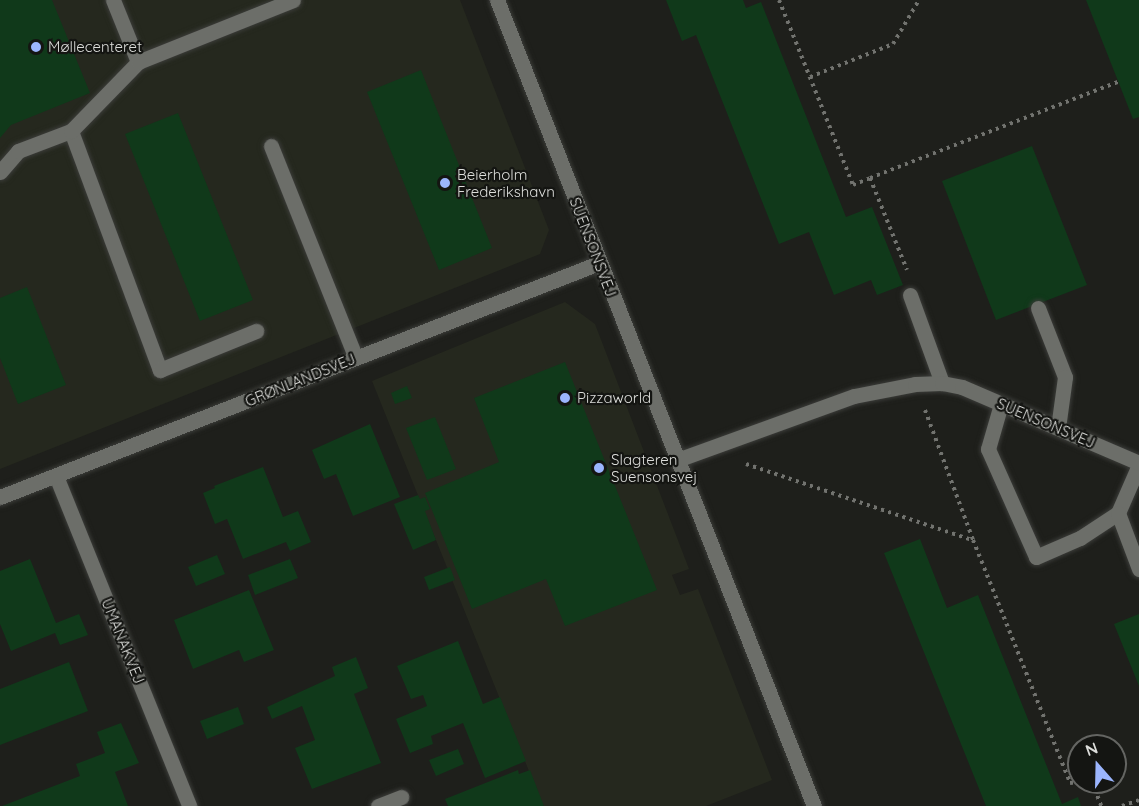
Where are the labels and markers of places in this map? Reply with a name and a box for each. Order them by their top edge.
place label: Møllecenteret [48,38,142,56]
marker: Møllecenteret [29,40,43,54]
place label: Beierholm Frederikshavn [457,165,555,200]
marker: Beierholm Frederikshavn [438,176,452,190]
place label: Pizzaworld [577,389,651,407]
marker: Pizzaworld [558,391,572,405]
place label: Slagteren Suensonsvej [611,450,697,485]
marker: Slagteren Suensonsvej [592,461,606,475]

